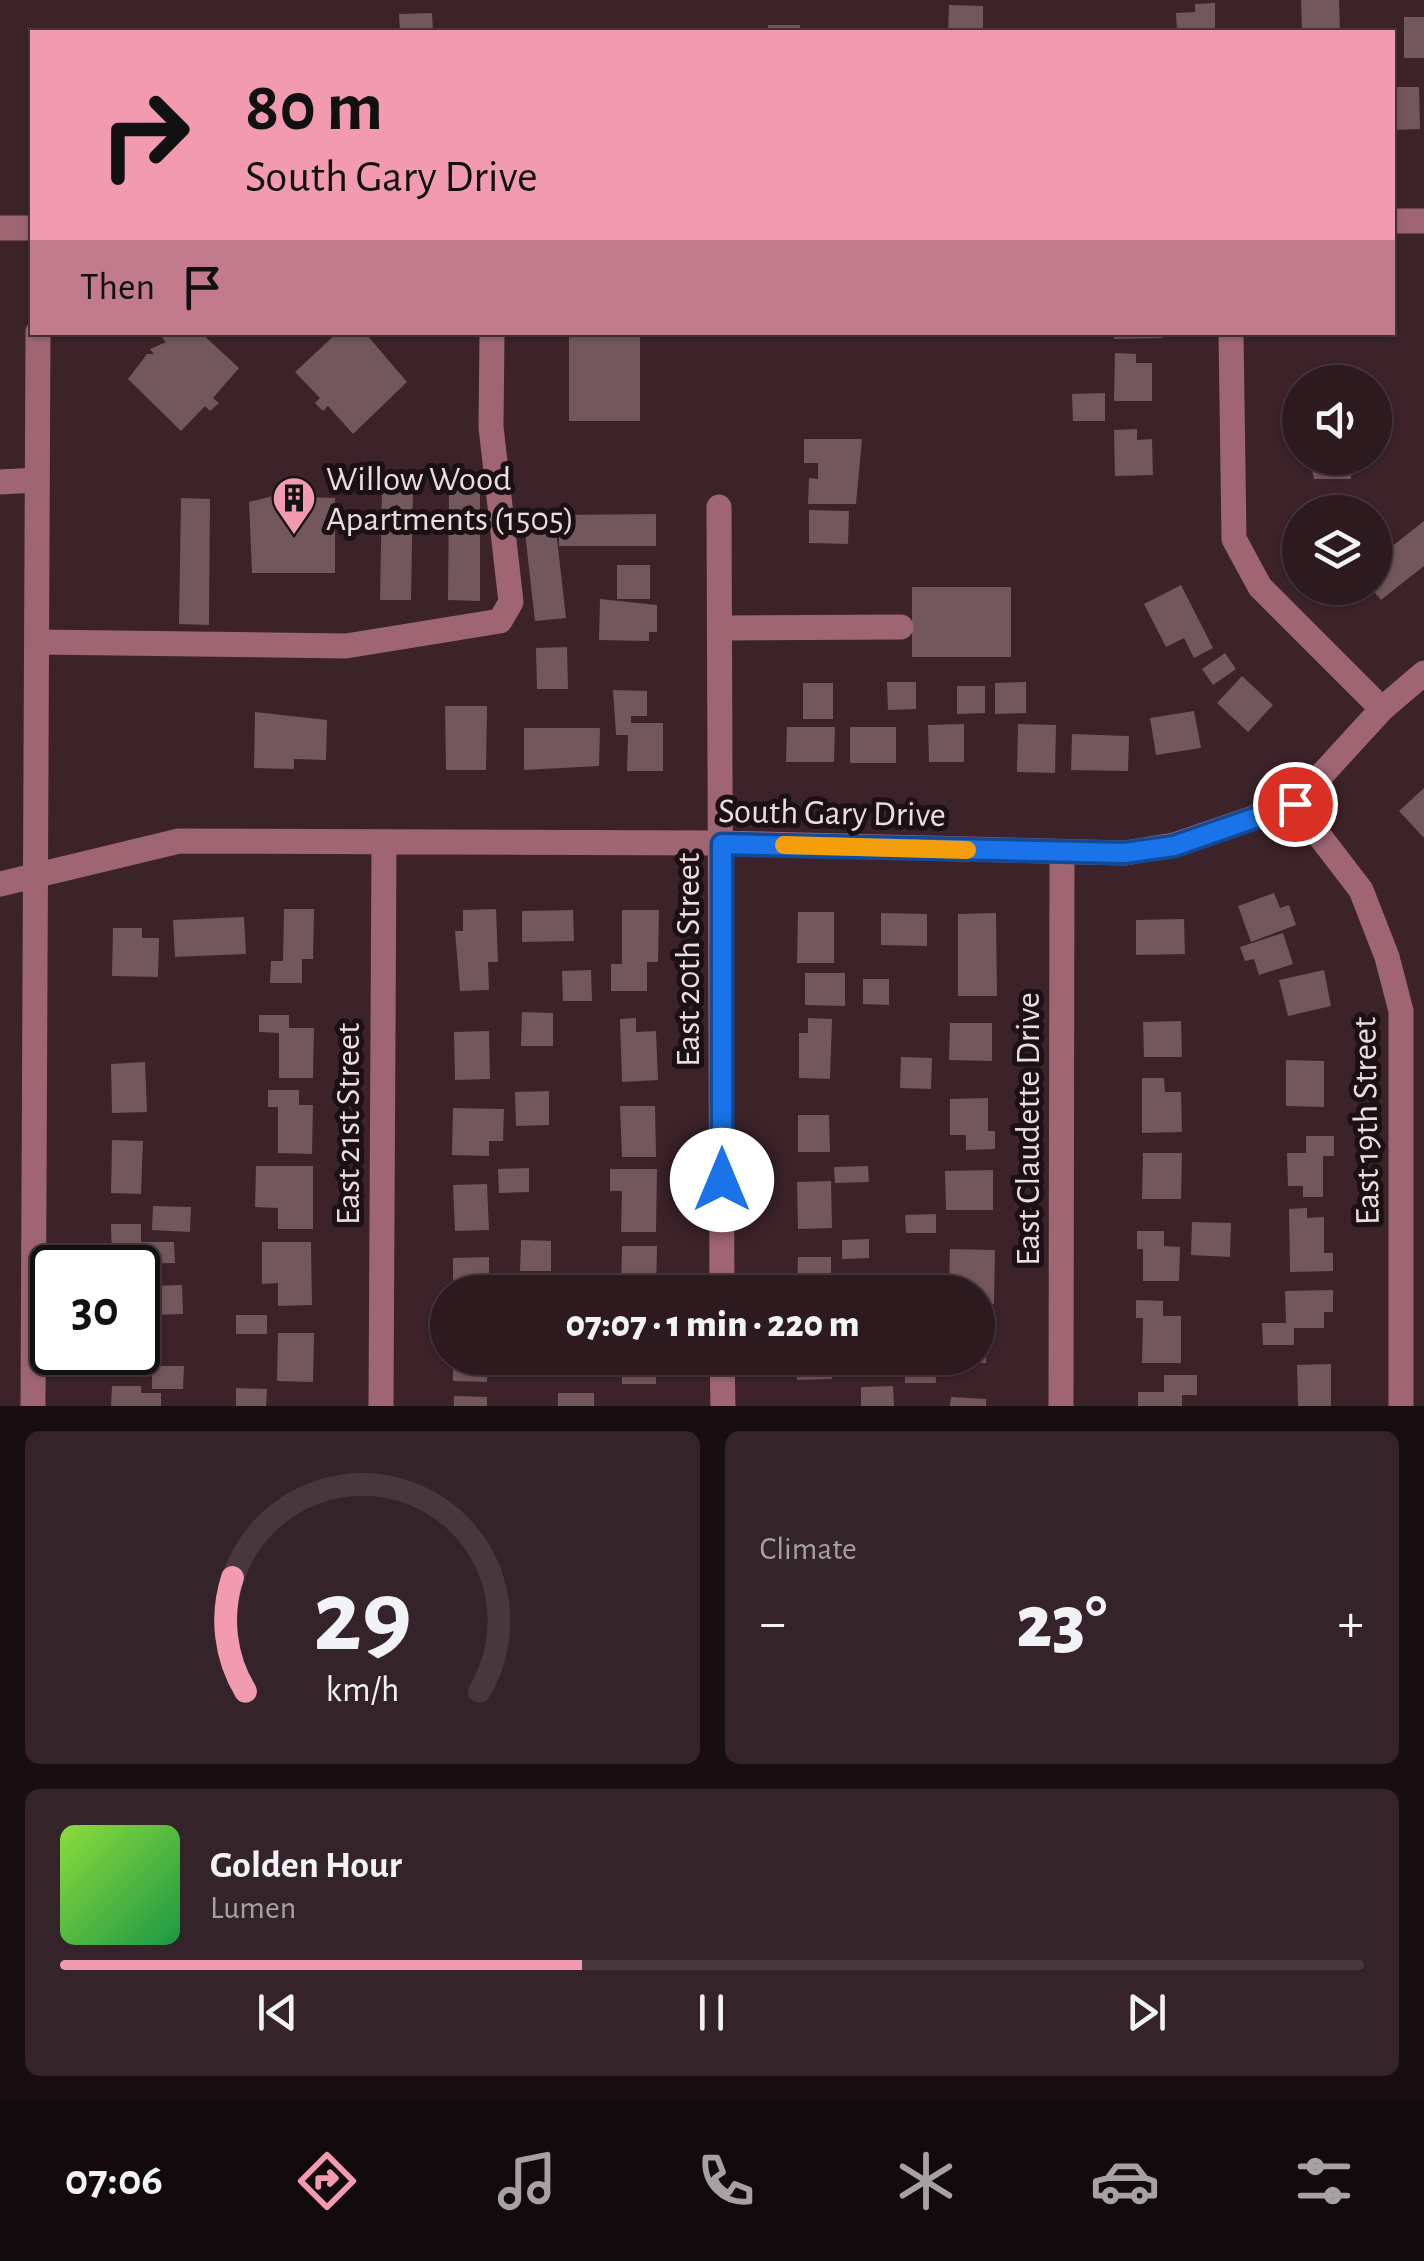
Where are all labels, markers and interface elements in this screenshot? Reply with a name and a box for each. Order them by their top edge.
icon: right [80,70,210,200]
text: 80 m [245,73,383,143]
text: South Gary Drive [245,155,538,200]
icon: arrive [175,260,230,315]
text: Then [80,269,155,307]
map controls [1282,365,1392,605]
button: sound [1282,365,1392,475]
place label: Willow Wood Apartments (1505) [326,462,574,537]
building icon: Willow Wood Apartments (1505) [271,475,317,536]
button: layers [1282,495,1392,605]
pin [1253,762,1338,847]
icon: arrive [1268,777,1323,832]
street label: South Gary Drive [718,794,946,833]
street label: East 20th Street [671,853,706,1067]
street label: East Claudette Drive [1011,992,1046,1266]
street label: East 19th Street [1347,1017,1386,1225]
street label: East 21st Street [331,1023,366,1225]
position arrow [670,1128,774,1232]
speed limit sign: 30 [30,1245,160,1375]
text: 07:07 · 1 min · 220 m [565,1306,860,1344]
text: Climate [760,1533,857,1565]
text: 29 [313,1566,412,1670]
text: 23° [1016,1586,1107,1661]
text: − [760,1596,786,1651]
text: + [1338,1596,1364,1651]
text: km/h [325,1672,399,1708]
text: Golden Hour [210,1847,402,1885]
text: Lumen [210,1892,296,1924]
icon: previous [250,1985,305,2040]
icon: pause [684,1985,739,2040]
icon: next [1119,1985,1174,2040]
icon: directions [292,2146,362,2216]
icon: music [492,2146,562,2216]
icon: phone [691,2146,761,2216]
icon: climate [891,2146,961,2216]
icon: car [1090,2146,1160,2216]
icon: filters [1289,2146,1359,2216]
text: 07:06 [65,2158,163,2203]

